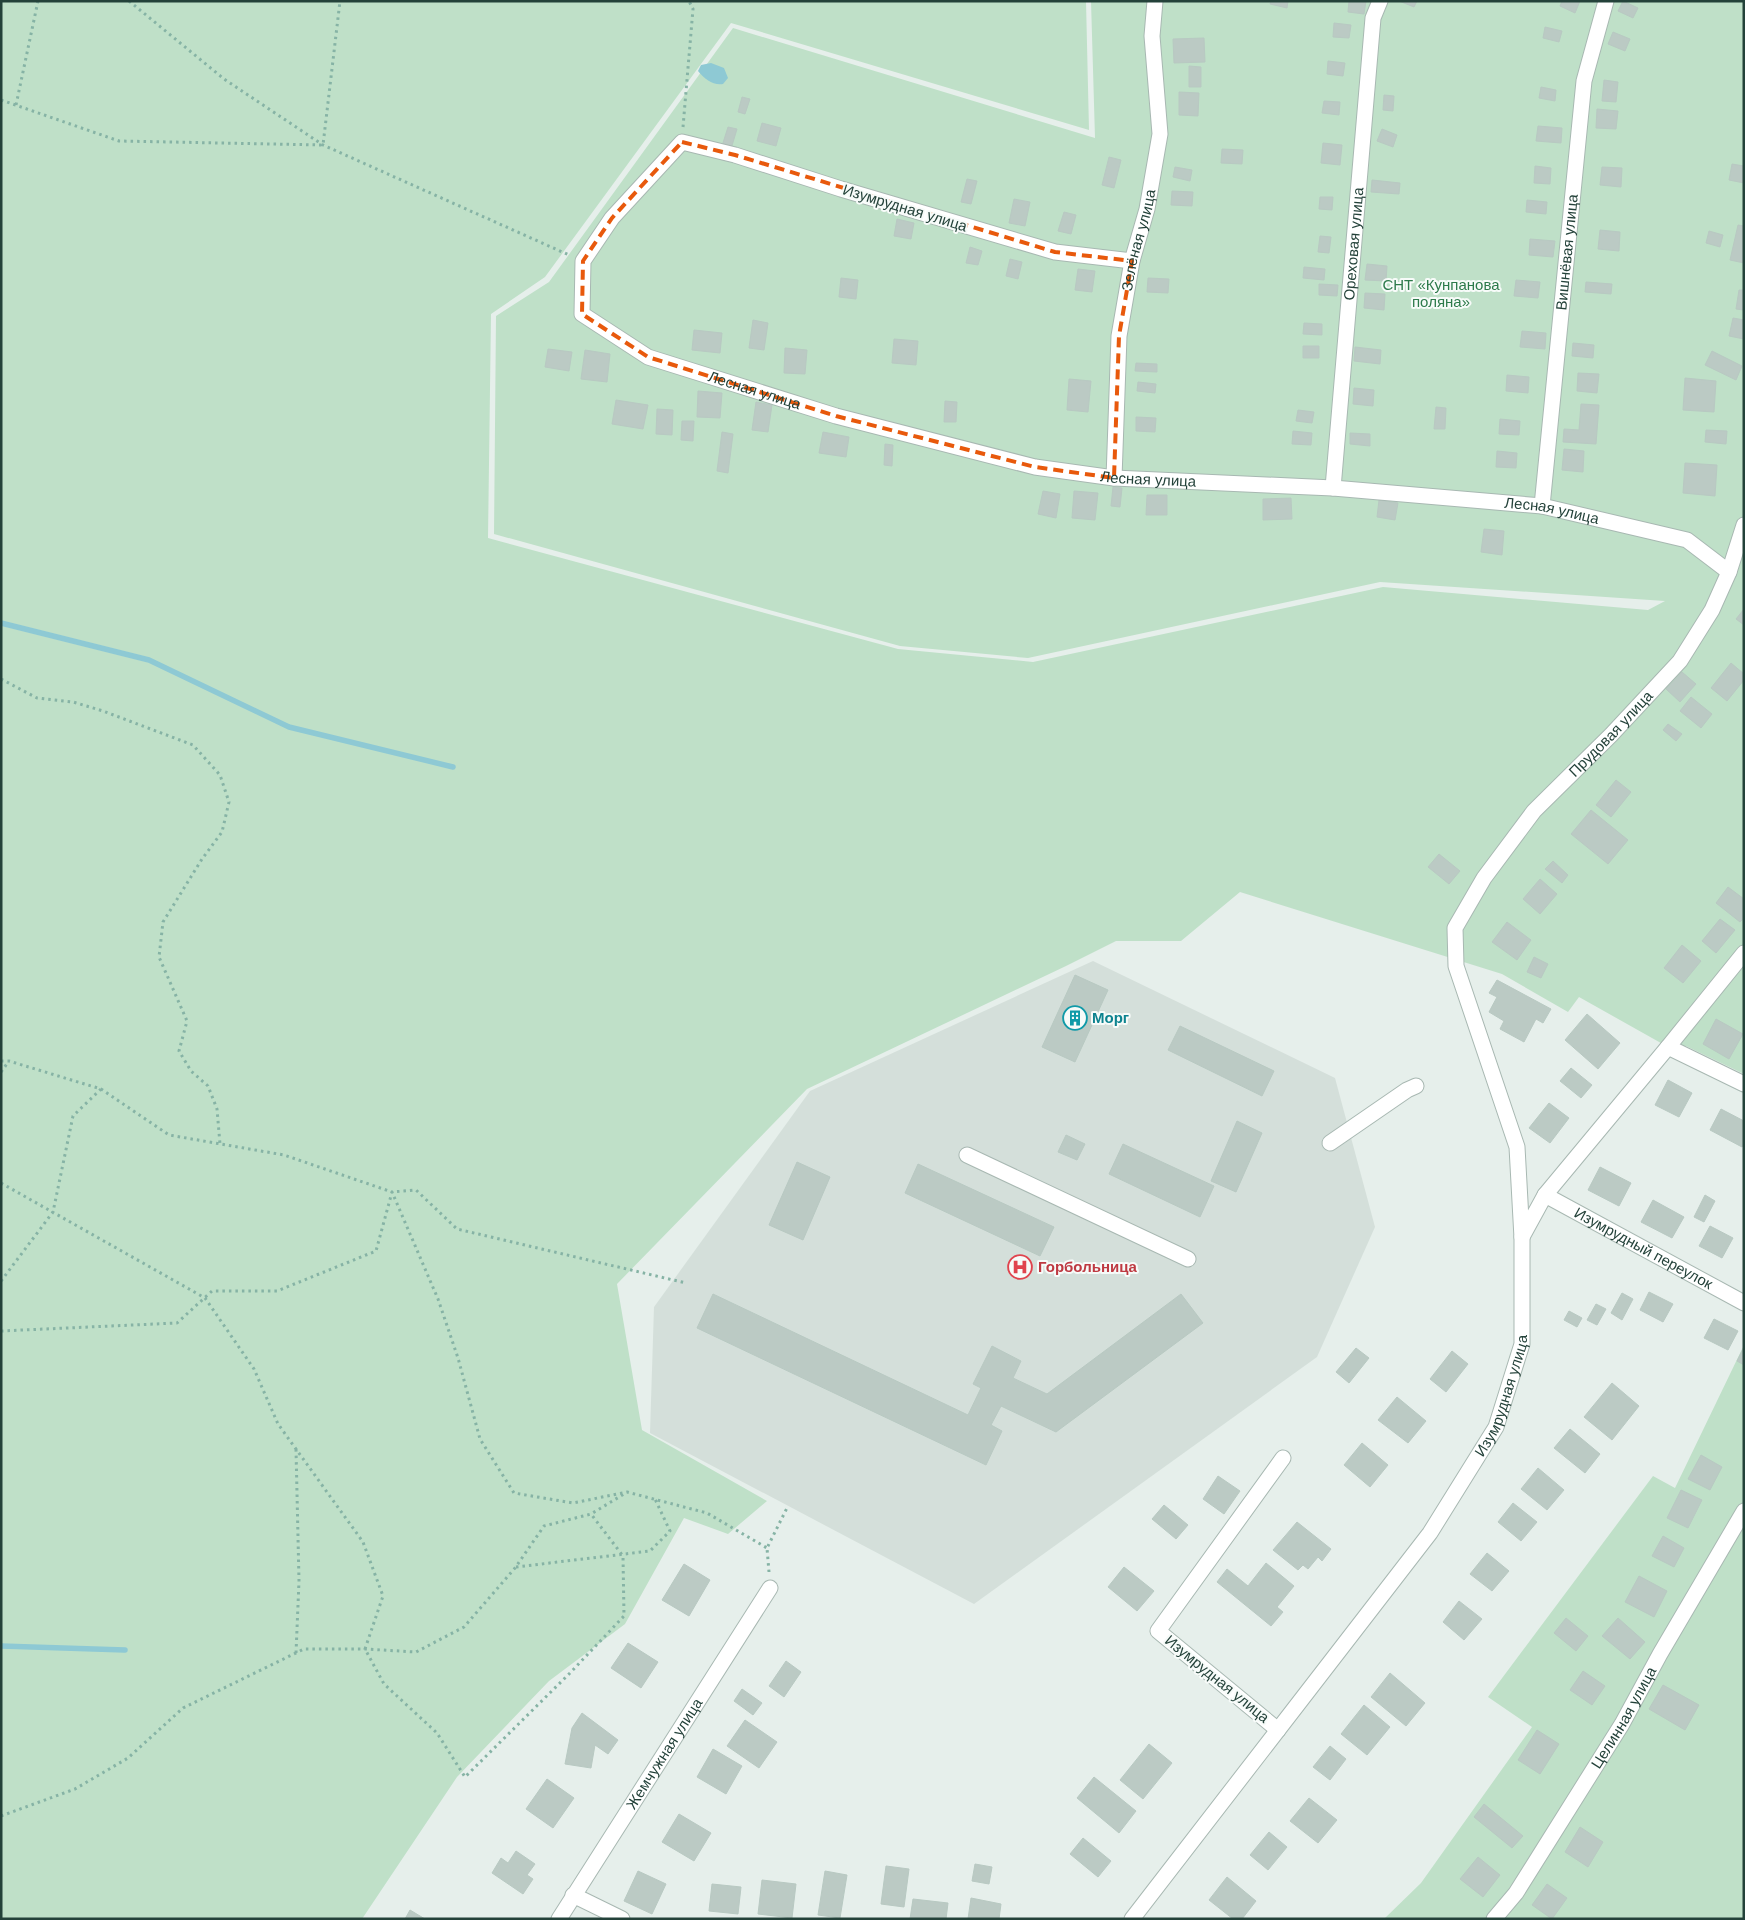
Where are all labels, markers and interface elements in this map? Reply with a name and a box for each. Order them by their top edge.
street label: Изумрудная улица [841,181,970,235]
street label: Ореховая улица [1340,186,1367,301]
street label: Зелёная улица [1118,187,1158,292]
street label: Вишнёвая улица [1552,193,1581,311]
park label: СНТ «Кунпанова поляна» [1382,276,1500,310]
street label: Лесная улица [706,367,803,413]
street label: Лесная улица [1099,467,1197,490]
street label: Лесная улица [1504,494,1601,527]
street label: Прудовая улица [1565,687,1656,780]
building icon: Морг [1062,1005,1088,1031]
place label: Морг [1092,1009,1129,1026]
street label: Изумрудный переулок [1572,1204,1716,1293]
hospital icon: Горбольница [1007,1254,1033,1280]
place label: Горбольница [1038,1258,1138,1275]
street label: Изумрудная улица [1471,1334,1530,1459]
street label: Изумрудная улица [1162,1631,1273,1726]
street label: Целинная улица [1587,1663,1660,1771]
street label: Жемчужная улица [622,1694,706,1812]

